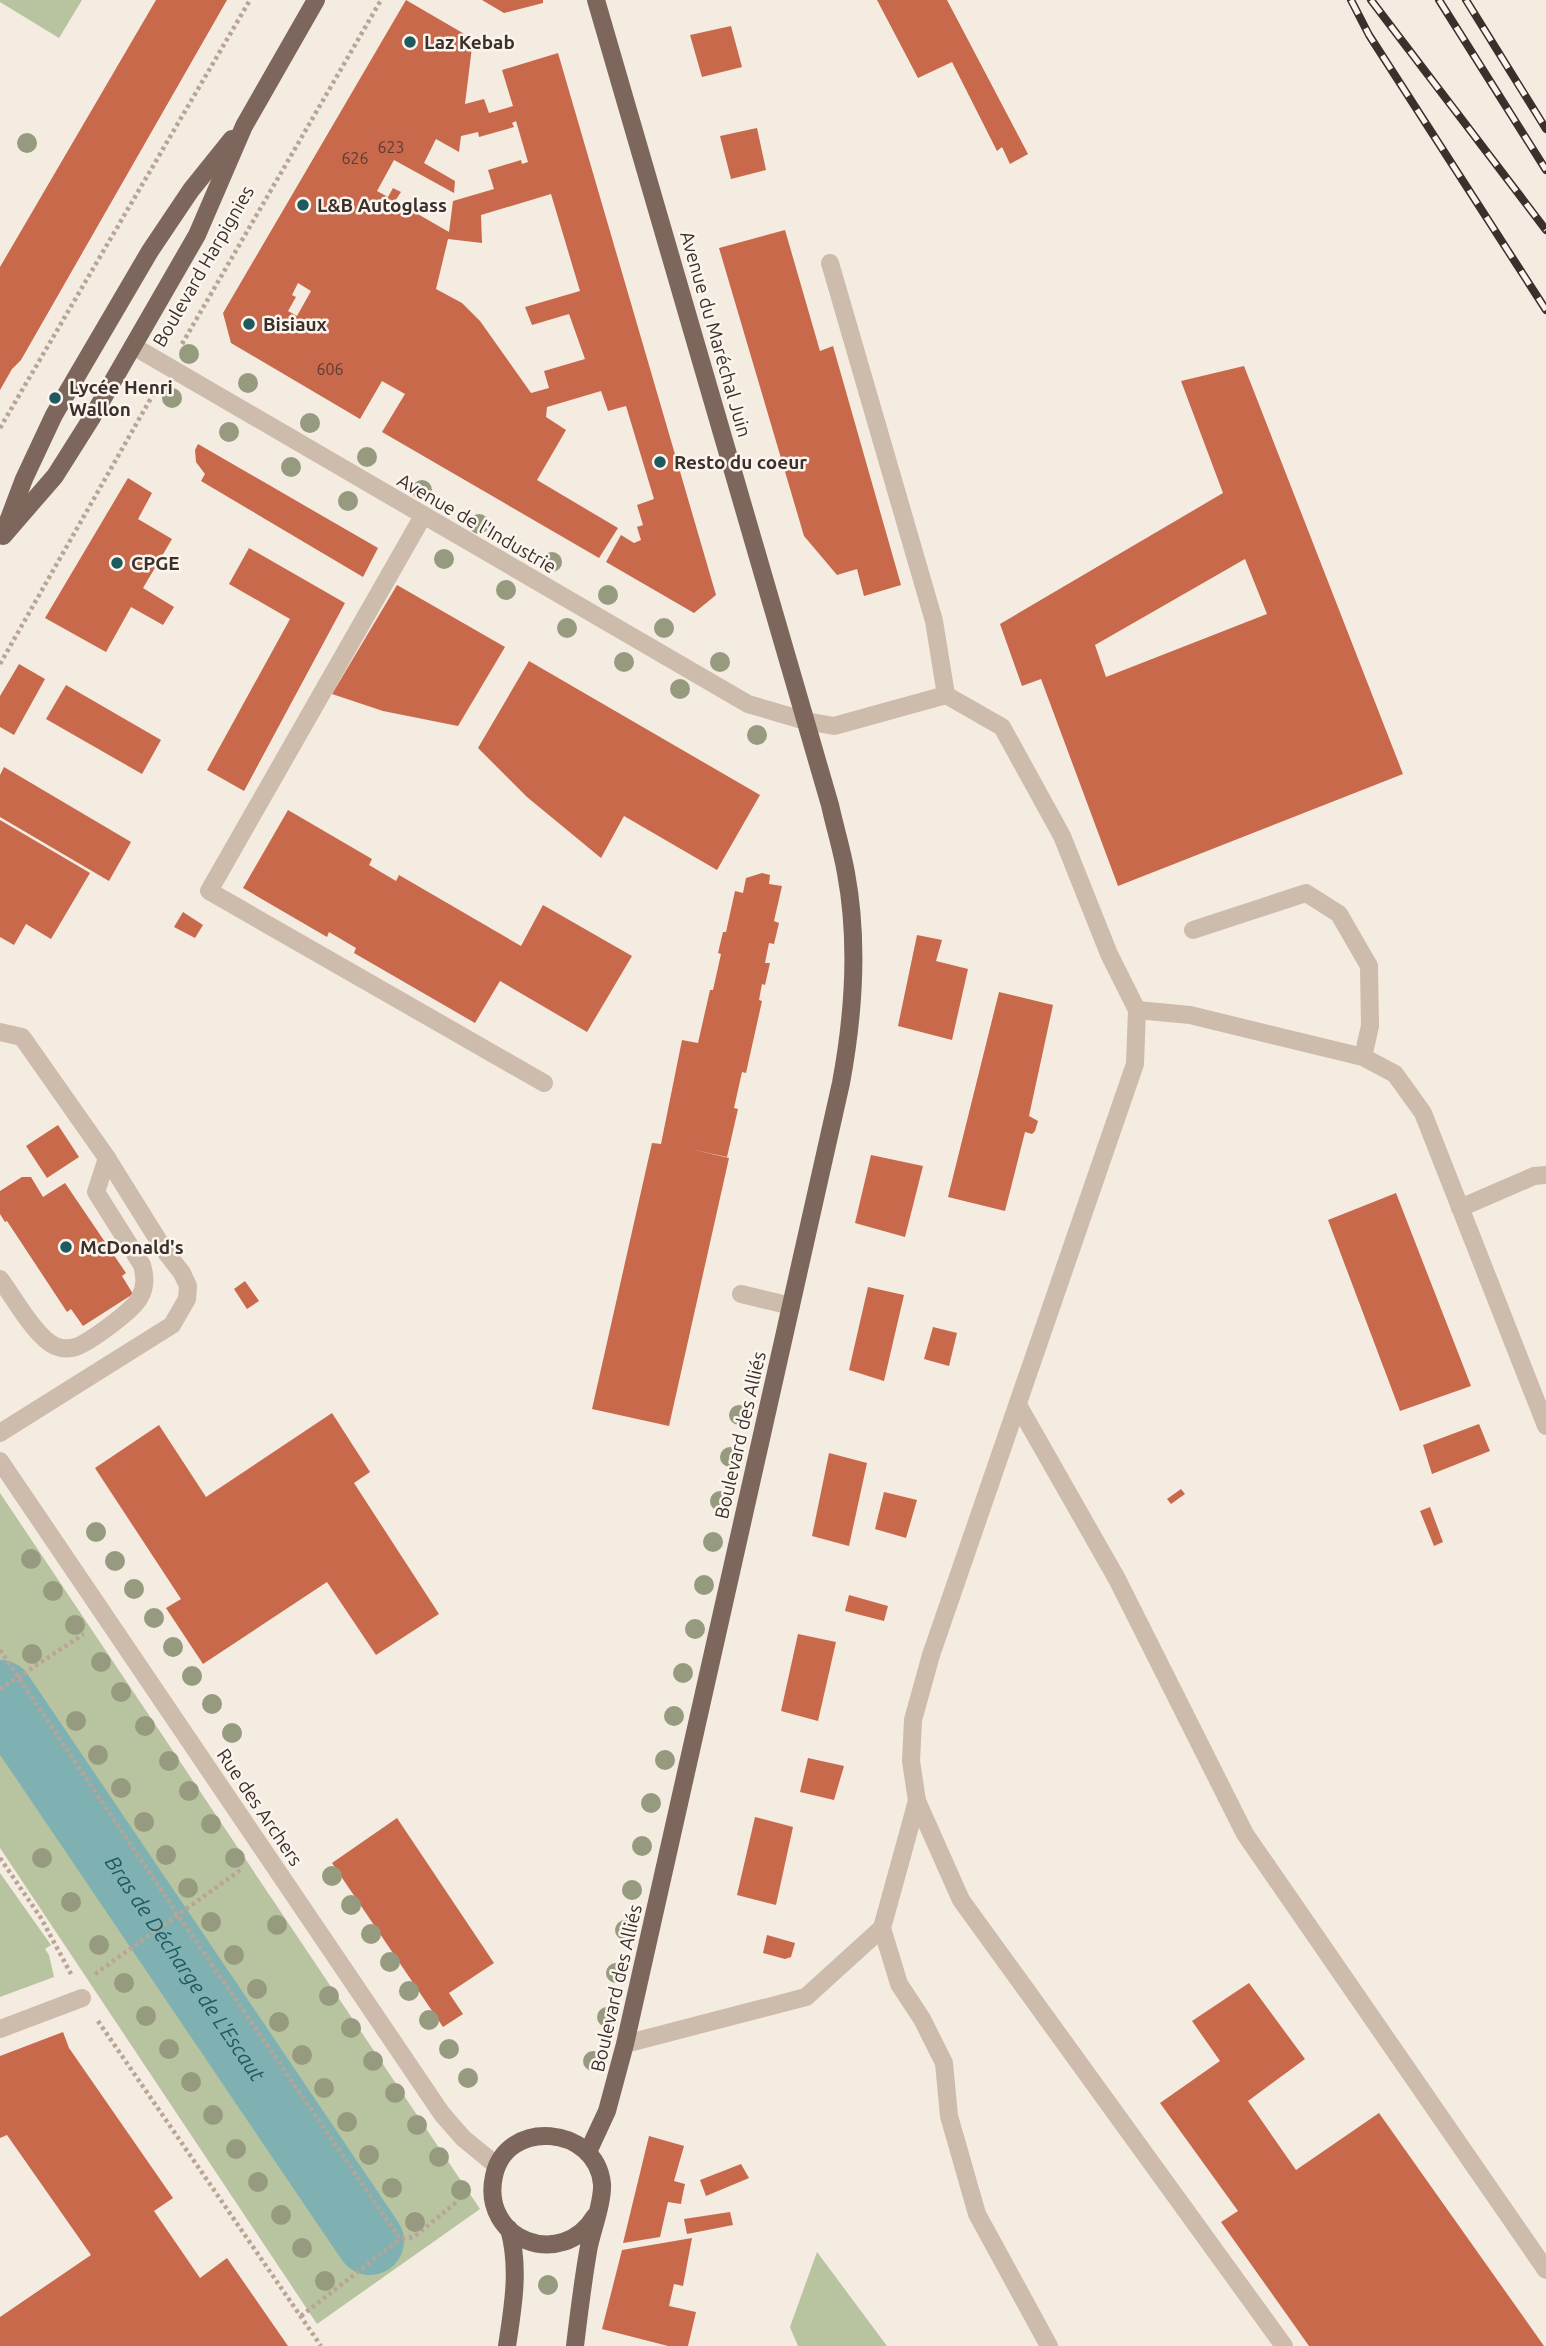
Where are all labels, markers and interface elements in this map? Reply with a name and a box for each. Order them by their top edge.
place label: Laz Kebab [424,31,515,53]
marker: Laz Kebab [402,34,418,50]
house number: 623 [377,138,405,156]
house number: 626 [341,149,369,167]
street label: Boulevard Harpignies [148,182,258,350]
place label: L&B Autoglass [317,194,447,216]
marker: L&B Autoglass [295,197,311,213]
street label: Avenue du Maréchal Juin [676,229,756,439]
place label: Bisiaux [263,313,328,335]
marker: Bisiaux [241,316,257,332]
house number: 606 [316,360,344,378]
place label: Lycée Henri Wallon [69,376,173,420]
marker: Lycée Henri Wallon [47,390,63,406]
place label: Resto du coeur [674,451,807,473]
marker: Resto du coeur [652,454,668,470]
street label: Avenue de l'Industrie [394,469,560,577]
place label: CPGE [131,552,180,574]
marker: CPGE [109,555,125,571]
place label: McDonald's [80,1236,184,1258]
marker: McDonald's [58,1239,74,1255]
street label: Boulevard des Alliés [710,1349,770,1521]
street label: Rue des Archers [213,1744,307,1870]
water label: Bras de Décharge de L'Escaut [101,1851,271,2086]
street label: Boulevard des Alliés [586,1902,646,2074]

